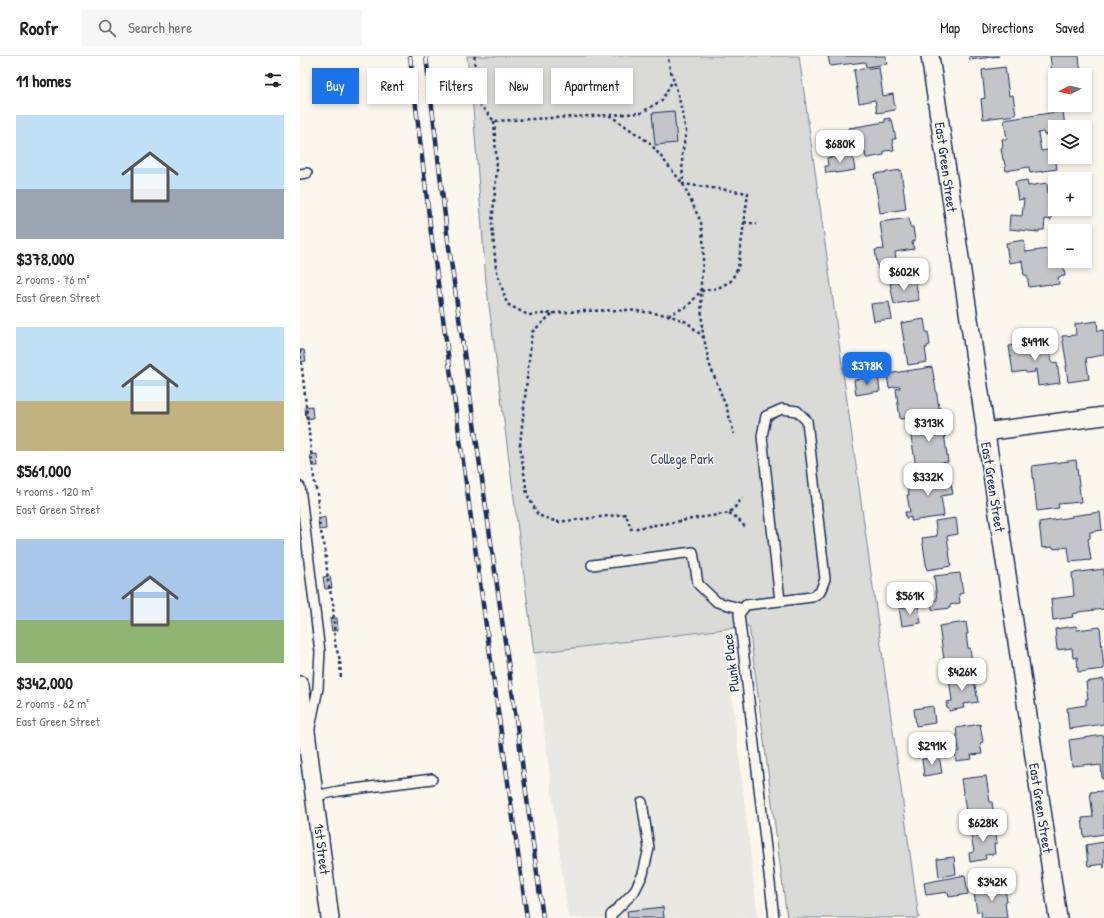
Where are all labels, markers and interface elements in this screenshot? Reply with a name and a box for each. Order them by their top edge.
search box [82,10,362,46]
text: Roofr [20,15,58,41]
icon: search [96,17,118,39]
text: Search here [128,17,192,38]
text: Map [940,18,960,37]
text: Directions [982,18,1033,37]
text: Saved [1055,18,1084,37]
chip: Buy [312,68,359,104]
chip: Rent [367,68,418,104]
chip: Filters [426,68,487,104]
chip: New [495,68,543,104]
chip: Apartment [551,68,633,104]
north arrow [1048,68,1092,112]
map controls [1048,68,1092,268]
text: 11 homes [16,69,71,92]
icon: filters [262,69,284,91]
button: layers [1048,120,1092,164]
street label: East Green Street [931,121,962,213]
pin: $680K [812,130,868,164]
text: $680K [825,134,855,152]
icon: home [114,141,186,213]
button: + [1048,172,1092,216]
button: − [1048,224,1092,268]
text: $378,000 [16,247,74,270]
pin: $602K [876,258,932,292]
text: $602K [889,262,919,280]
text: 2 rooms · 76 m² [16,270,89,288]
text: East Green Street [16,288,100,306]
pin: $491K [1007,328,1063,362]
text: $491K [1021,332,1049,350]
pin: $378K [839,352,895,386]
icon: home [114,353,186,425]
text: $378K [851,356,883,374]
pin: $313K [901,409,957,443]
text: $313K [914,413,944,431]
street label: East Green Street [977,441,1010,533]
park label: College Park [650,449,714,469]
text: $561,000 [16,459,71,482]
pin: $332K [900,463,956,497]
text: $332K [912,467,944,485]
text: 4 rooms · 120 m² [16,482,93,500]
text: East Green Street [16,500,100,518]
icon: home [114,565,186,637]
pin: $561K [882,582,938,616]
text: $561K [896,586,924,604]
street label: Plunk Place [717,633,743,693]
pin: $426K [934,658,990,692]
text: $426K [947,662,977,680]
text: $342,000 [16,671,73,694]
text: 2 rooms · 62 m² [16,694,89,712]
text: East Green Street [16,712,100,730]
pin: $291K [904,732,960,766]
text: $291K [918,736,946,754]
street label: East Green Street [1025,762,1058,854]
pin: $628K [955,809,1011,843]
text: $628K [968,813,998,831]
street label: 1st Street [310,822,335,876]
pin: $342K [964,868,1020,902]
text: $342K [977,872,1007,890]

